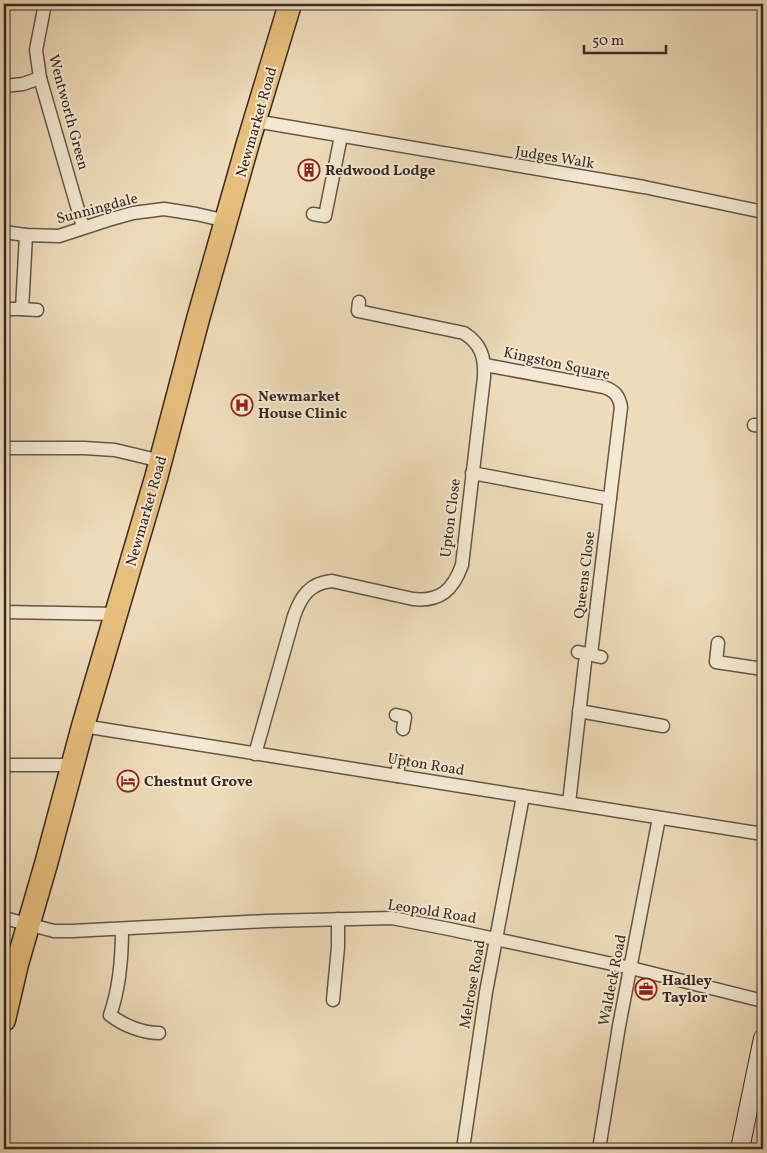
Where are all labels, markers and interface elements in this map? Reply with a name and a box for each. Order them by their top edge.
scale bar [584,22,667,54]
text: 50 m [592,31,624,52]
street label: Wentworth Green [42,52,93,172]
street label: Newmarket Road [232,65,283,180]
street label: Judges Walk [514,142,596,175]
building icon: Redwood Lodge [297,158,321,182]
place label: Redwood Lodge [325,161,436,182]
street label: Sunningdale [54,189,140,230]
street label: Kingston Square [501,343,612,386]
place label: Newmarket House Clinic [258,387,347,425]
hospital icon: Newmarket House Clinic [230,393,254,417]
street label: Newmarket Road [122,454,173,569]
street label: Upton Close [436,477,467,559]
street label: Queens Close [570,530,601,620]
street label: Upton Road [386,749,466,782]
hotel icon: Chestnut Grove [116,769,140,793]
place label: Chestnut Grove [144,772,253,793]
street label: Leopold Road [386,895,478,930]
street label: Waldeck Road [594,933,633,1028]
street label: Melrose Road [455,938,492,1030]
place label: Hadley Taylor [662,971,713,1009]
office icon: Hadley Taylor [634,977,658,1001]

